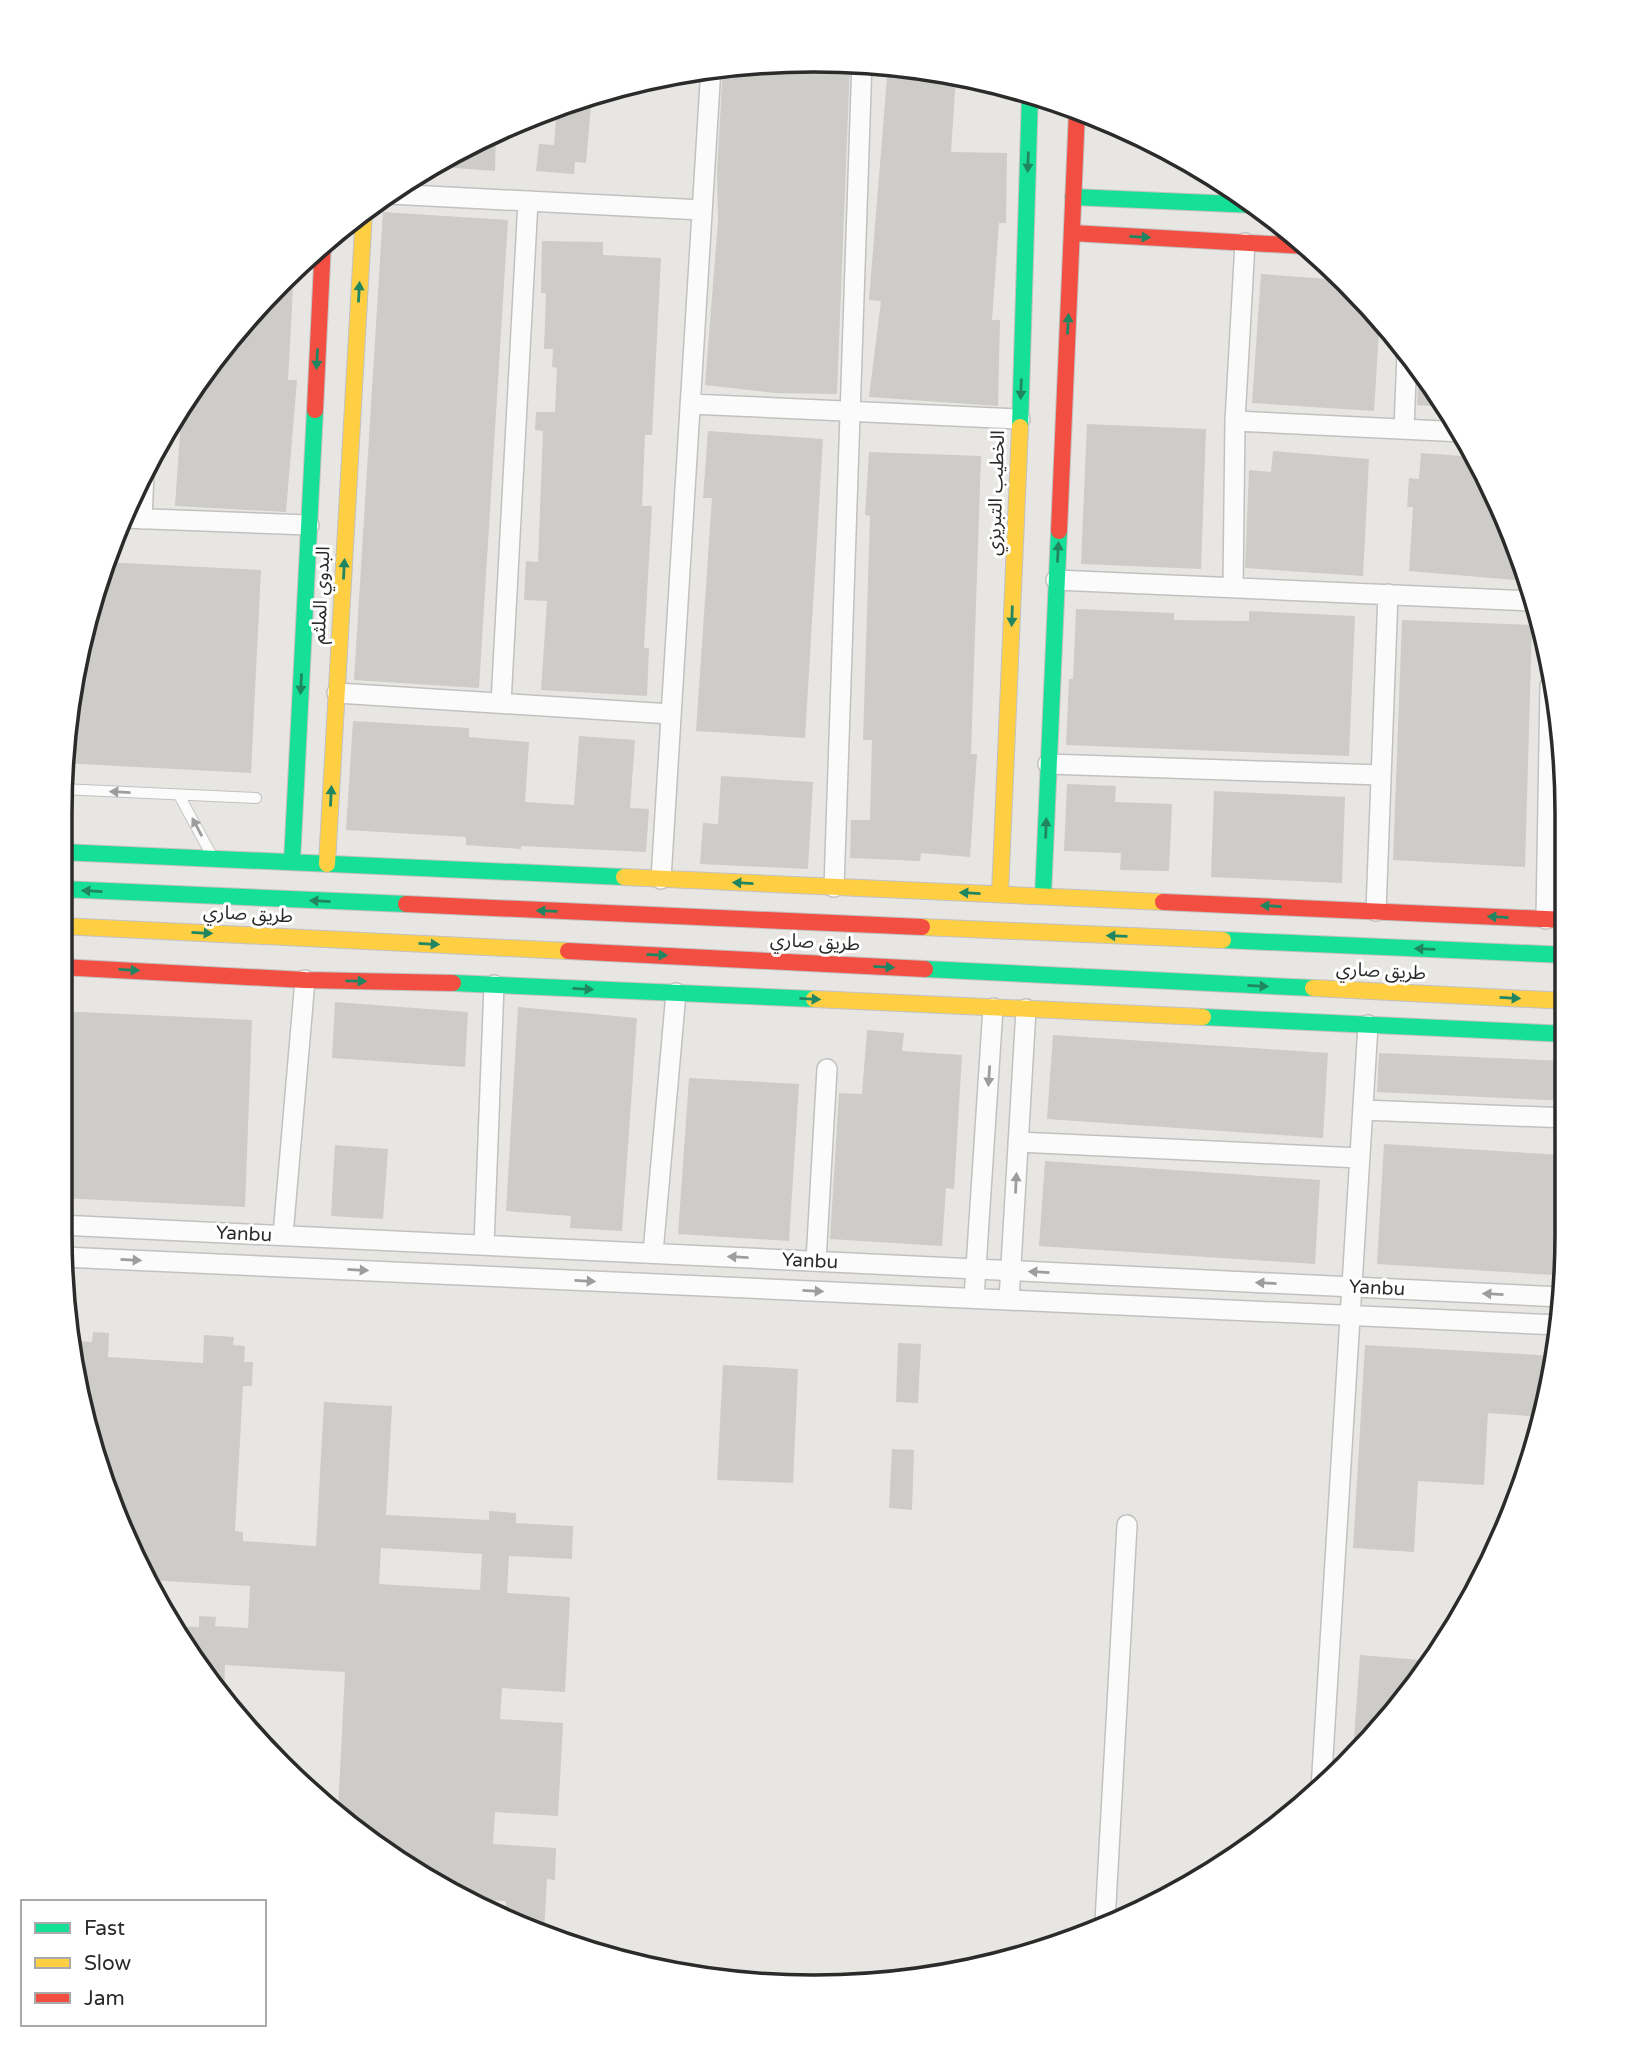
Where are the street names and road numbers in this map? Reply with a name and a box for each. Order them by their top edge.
street label: الخطيب التبريزي [983,430,1013,556]
street label: البدوي الملثم [307,546,338,645]
street label: طريق صاري [202,901,294,931]
street label: طريق صاري [769,929,861,959]
street label: طريق صاري [1335,958,1427,988]
street label: Yanbu [215,1222,273,1246]
street label: Yanbu [781,1249,839,1273]
street label: Yanbu [1348,1276,1406,1300]

